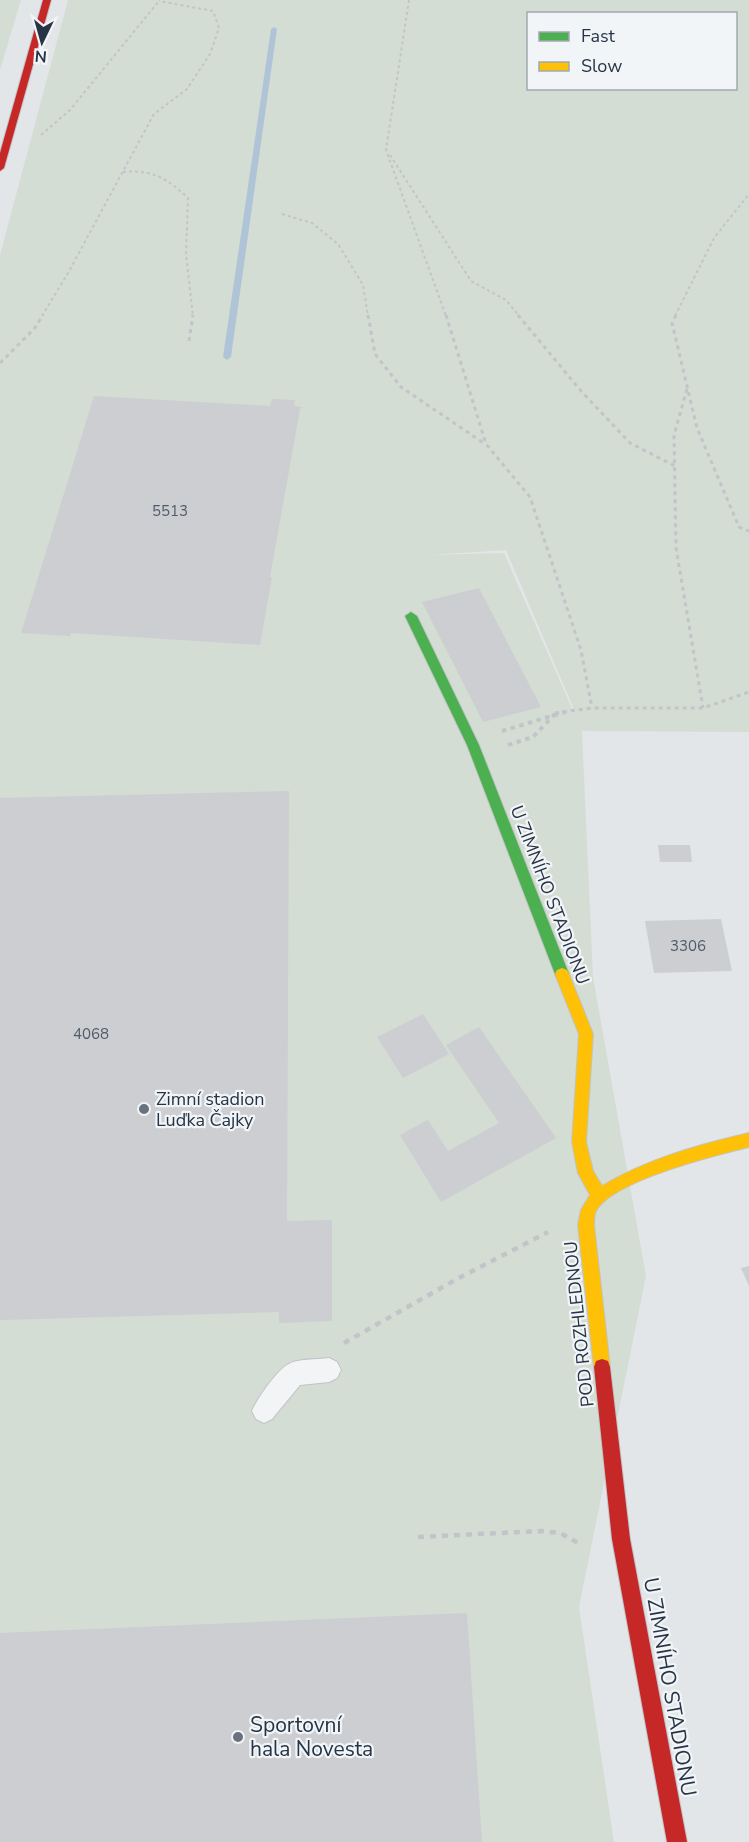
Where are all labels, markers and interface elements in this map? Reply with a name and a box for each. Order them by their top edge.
north arrow [12,12,72,72]
legend [527,12,737,90]
text: Fast [581,24,616,48]
text: N [34,44,48,67]
text: Slow [581,54,622,78]
house number: 5513 [152,501,188,521]
street label: U ZIMNÍHO STADIONU [505,802,595,988]
house number: 3306 [670,936,706,956]
house number: 4068 [73,1024,109,1044]
place label: Zimní stadion Luďka Čajky [156,1087,265,1132]
marker: Zimní stadion Luďka Čajky [137,1102,151,1116]
street label: POD ROZHLEDNOU [558,1240,600,1408]
street label: U ZIMNÍHO STADIONU [637,1575,703,1799]
place label: Sportovní hala Novesta [250,1711,373,1763]
marker: Sportovní hala Novesta [231,1730,245,1744]

